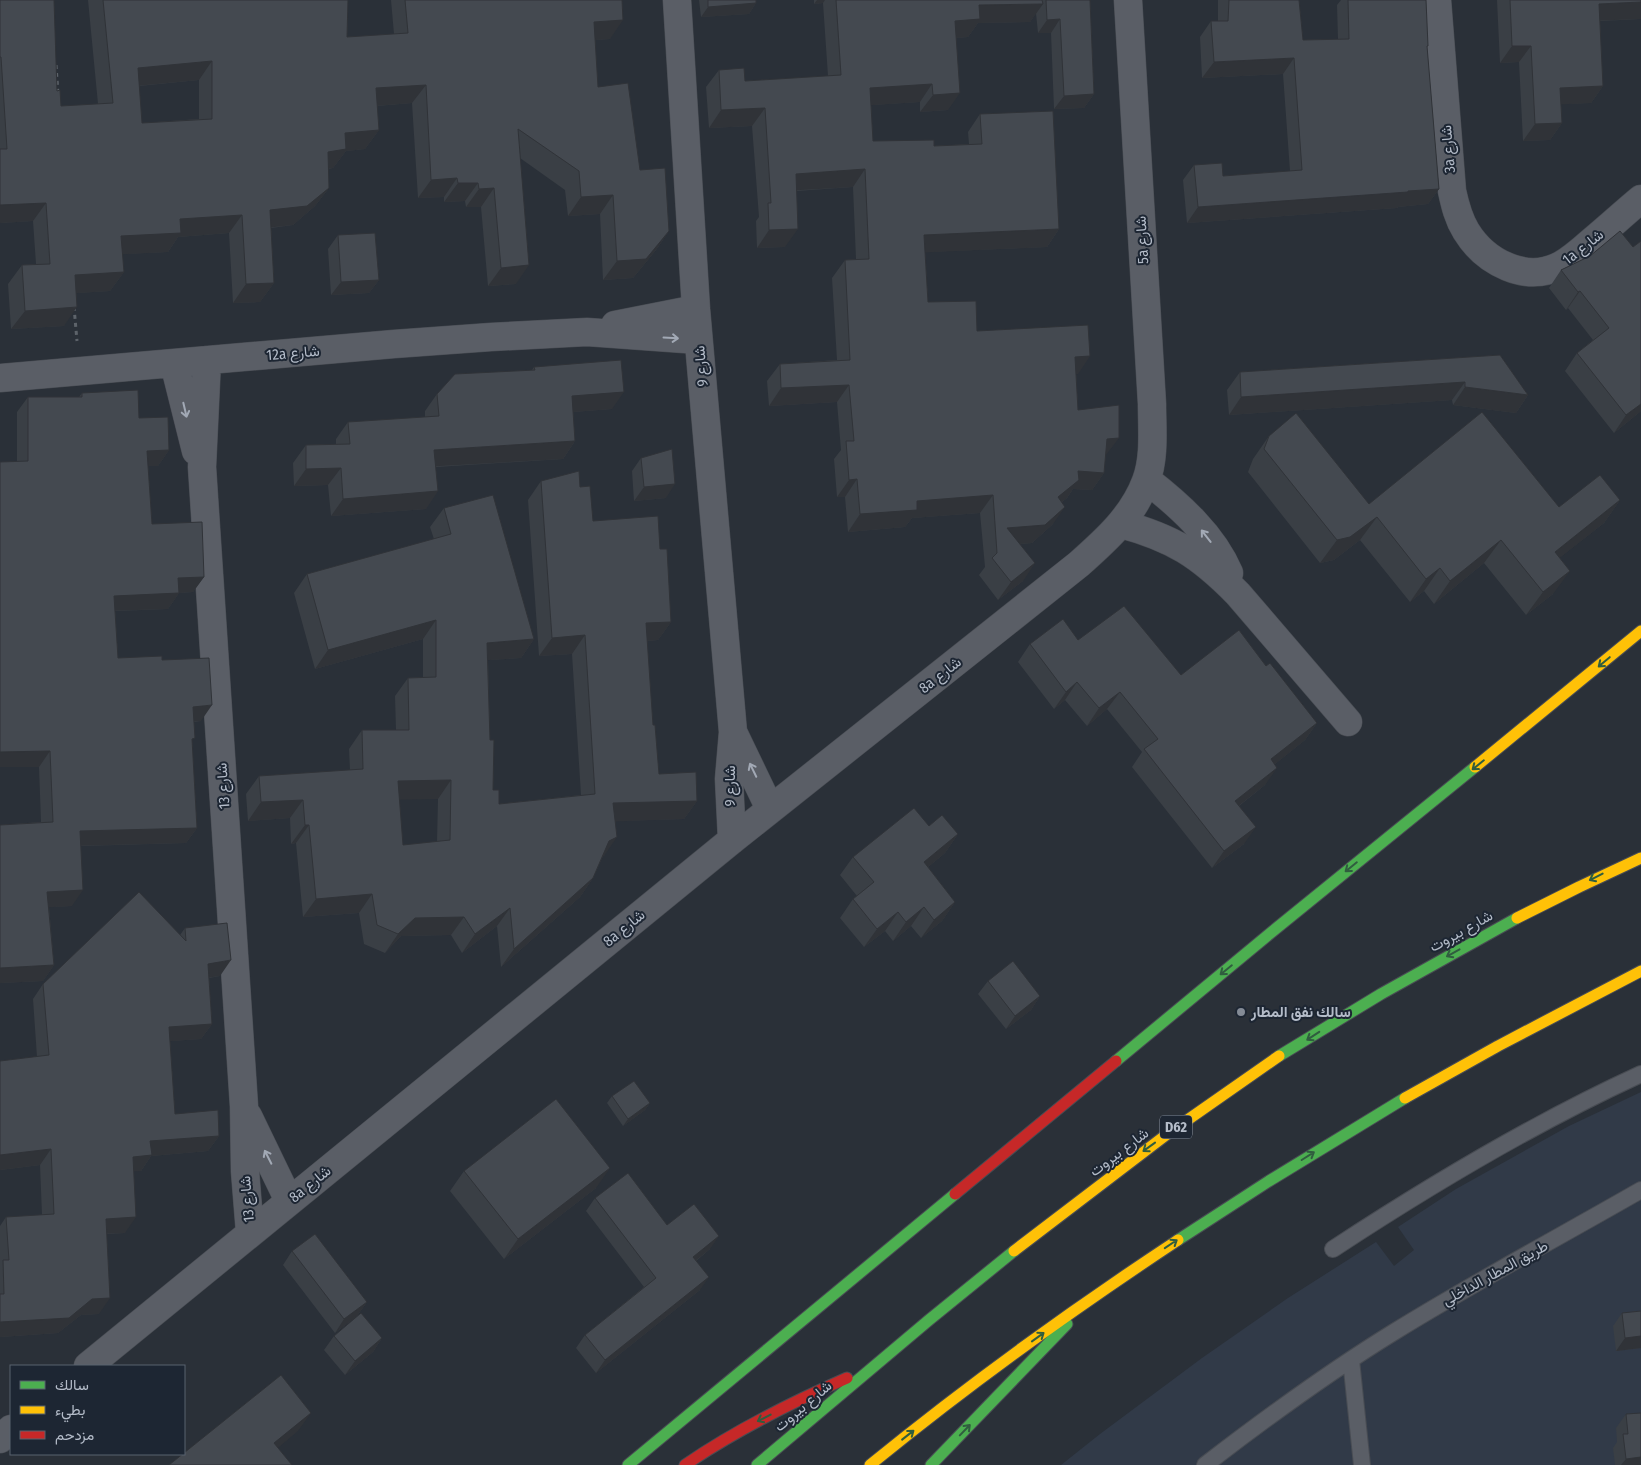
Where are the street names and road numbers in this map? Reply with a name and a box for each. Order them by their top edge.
street label: 3a شارع [1437,124,1461,174]
street label: 5a شارع [1132,215,1154,264]
street label: 1a شارع [1559,225,1608,270]
street label: 12a شارع [266,342,321,366]
street label: شارع 9 [690,344,714,387]
street label: 8a شارع [915,653,966,699]
street label: شارع 13 [212,762,236,810]
street label: شارع 9 [721,765,741,807]
street label: 8a شارع [599,906,650,952]
street label: شارع بيروت [1426,906,1497,957]
road number: D62 [1160,1116,1192,1138]
street label: شارع بيروت [1086,1124,1153,1182]
street label: 8a شارع [285,1162,336,1208]
street label: شارع 13 [236,1175,260,1223]
street label: طريق المطار الداخلي [1439,1236,1553,1313]
street label: شارع بيروت [771,1377,837,1437]

